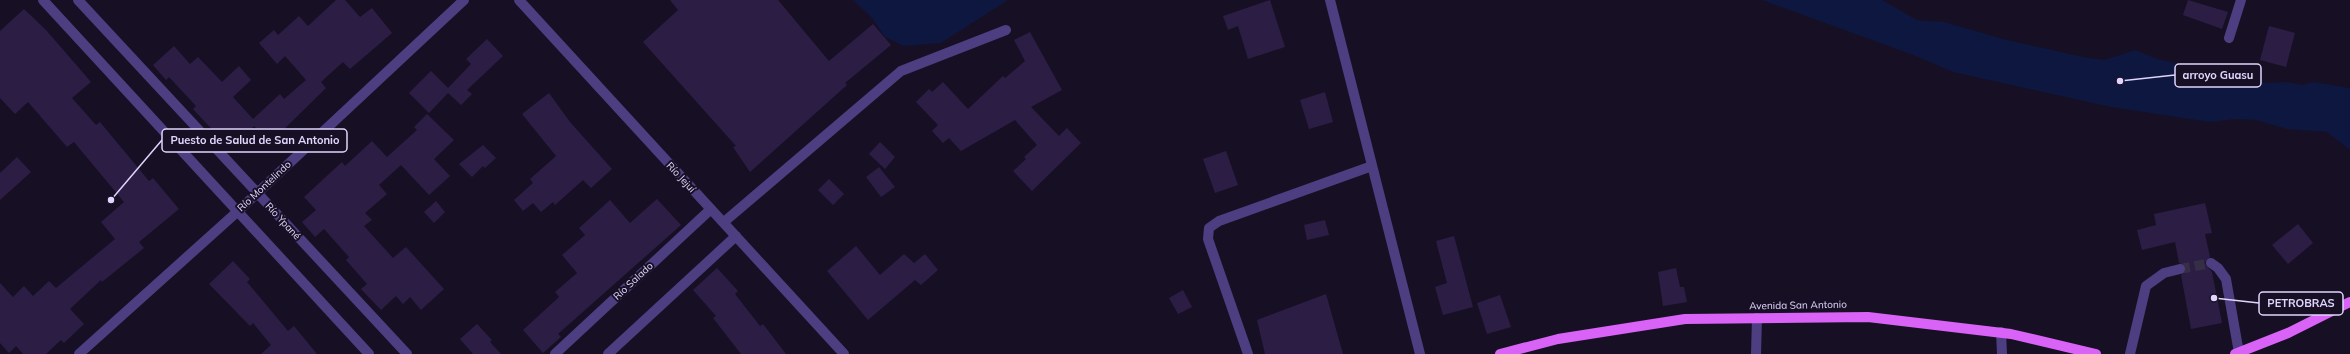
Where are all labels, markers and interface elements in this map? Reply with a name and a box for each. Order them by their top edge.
callout: arroyo Guasu [2175,64,2261,87]
text: arroyo Guasu [2183,68,2253,82]
callout: Puesto de Salud de San Antonio [162,129,347,152]
text: Puesto de Salud de San Antonio [171,133,340,147]
street label: Río Montelindo [234,158,294,214]
street label: Río Jejuí [664,159,699,195]
street label: Río Ypané [262,200,304,242]
street label: Río Salado [610,259,656,303]
callout: PETROBRAS [2259,292,2343,315]
text: PETROBRAS [2267,296,2335,310]
street label: Avenida San Antonio [1749,298,1847,312]

